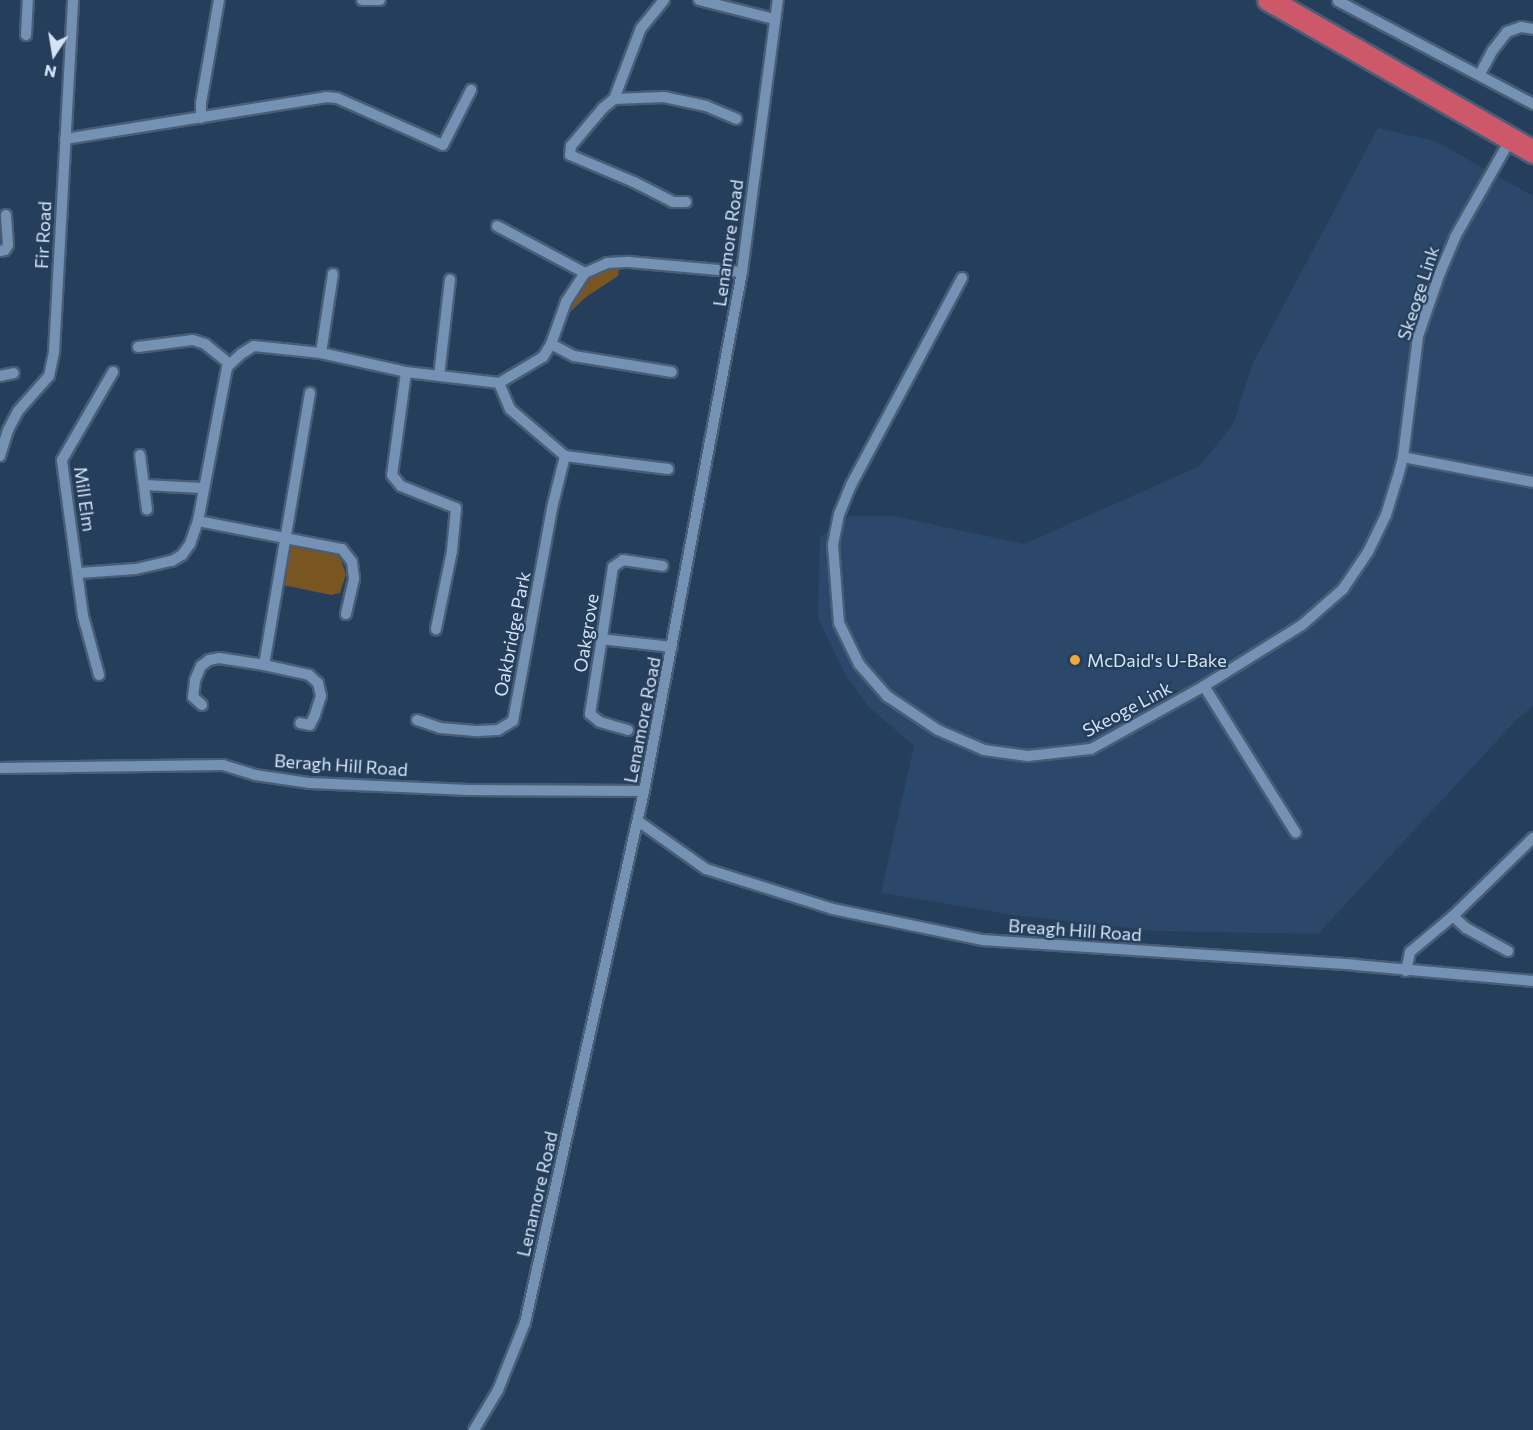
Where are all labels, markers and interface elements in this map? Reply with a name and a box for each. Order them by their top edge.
north arrow [24,24,84,84]
text: N [42,62,58,83]
street label: Lenamore Road [708,178,748,308]
street label: Fir Road [30,201,56,269]
street label: Skeoge Link [1393,243,1443,343]
street label: Mill Elm [70,465,100,533]
street label: Oakbridge Park [489,570,535,698]
street label: Oakgrove [569,592,603,674]
place label: McDaid's U-Bake [1087,649,1227,671]
marker: McDaid's U-Bake [1068,653,1082,667]
street label: Lenamore Road [619,655,665,785]
street label: Skeoge Link [1079,677,1175,741]
street label: Beragh Hill Road [274,750,408,780]
street label: Breagh Hill Road [1008,915,1142,945]
street label: Lenamore Road [512,1129,562,1259]

